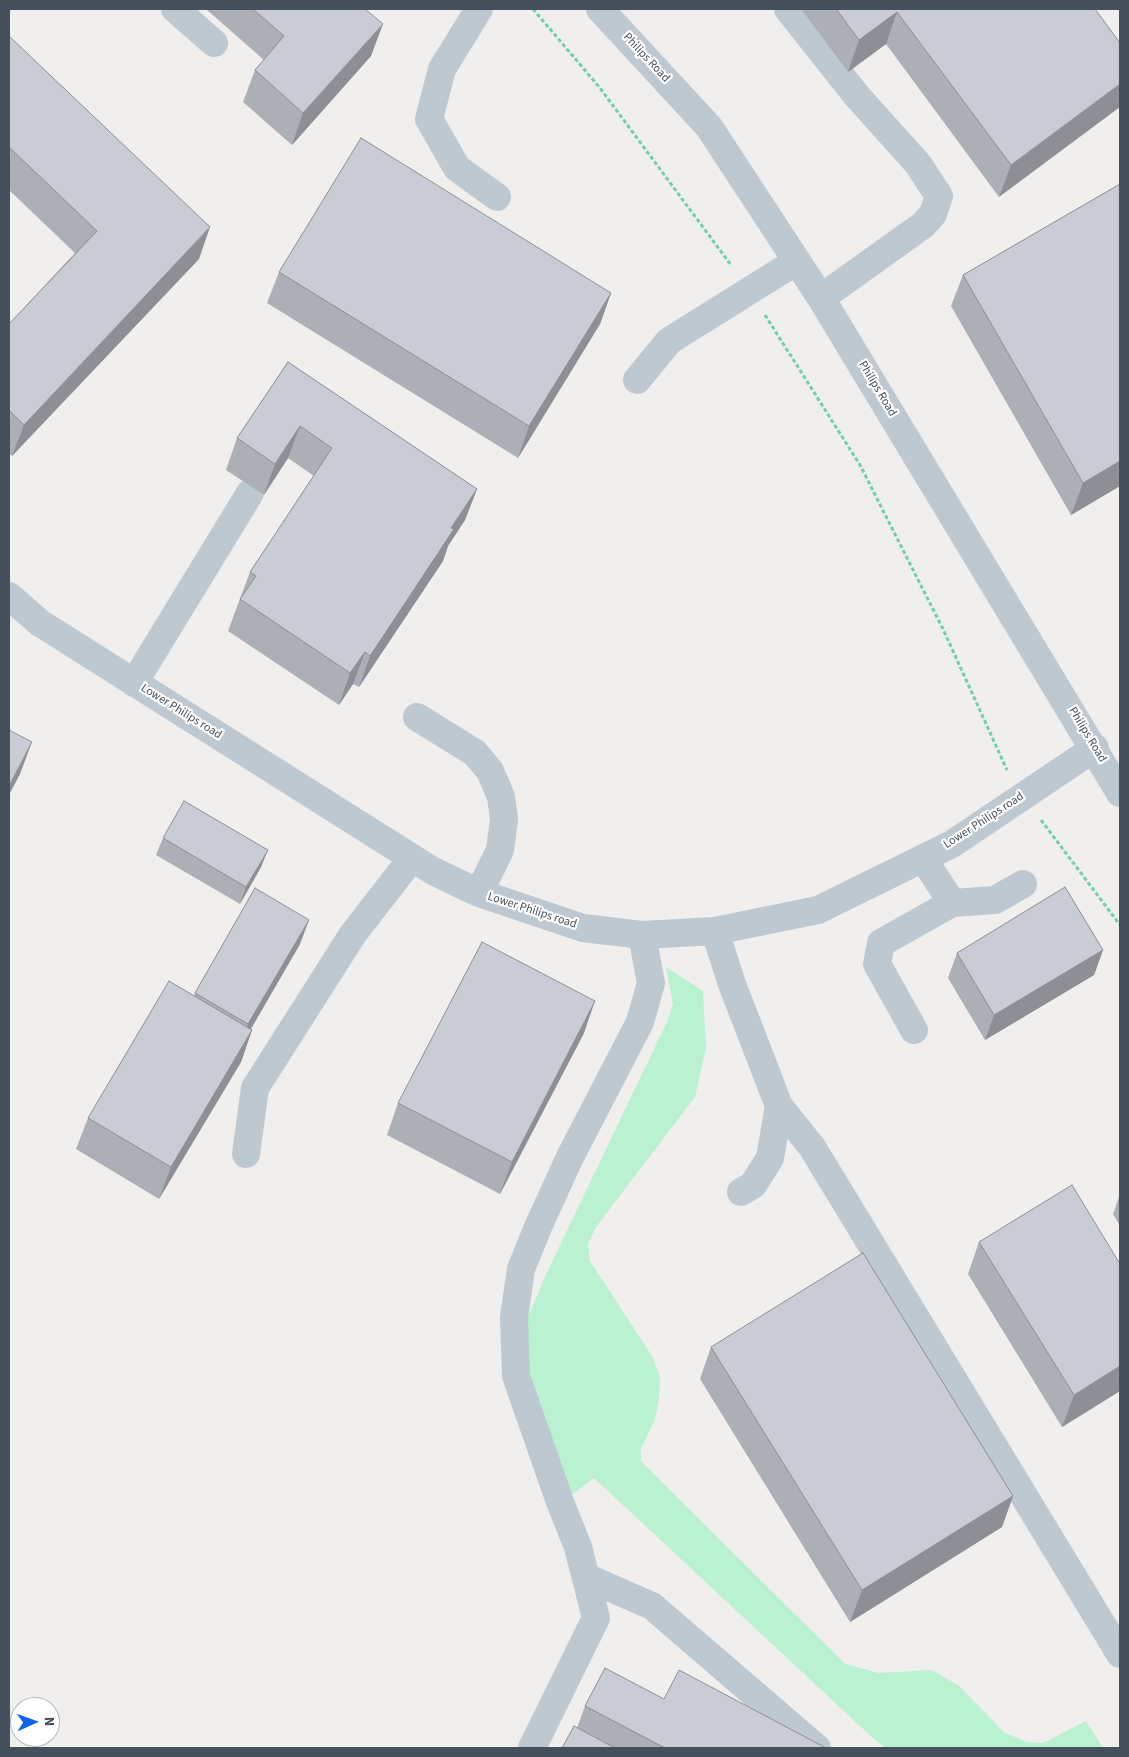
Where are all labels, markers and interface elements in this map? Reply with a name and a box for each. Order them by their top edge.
street label: Philips Road [620,30,672,86]
street label: Philips Road [855,359,899,419]
street label: Lower Philips road [138,681,224,743]
street label: Philips Road [1065,705,1109,765]
street label: Lower Philips road [941,790,1027,852]
street label: Lower Philips road [486,890,578,932]
north arrow [10,1697,60,1747]
text: N [39,1717,59,1727]

